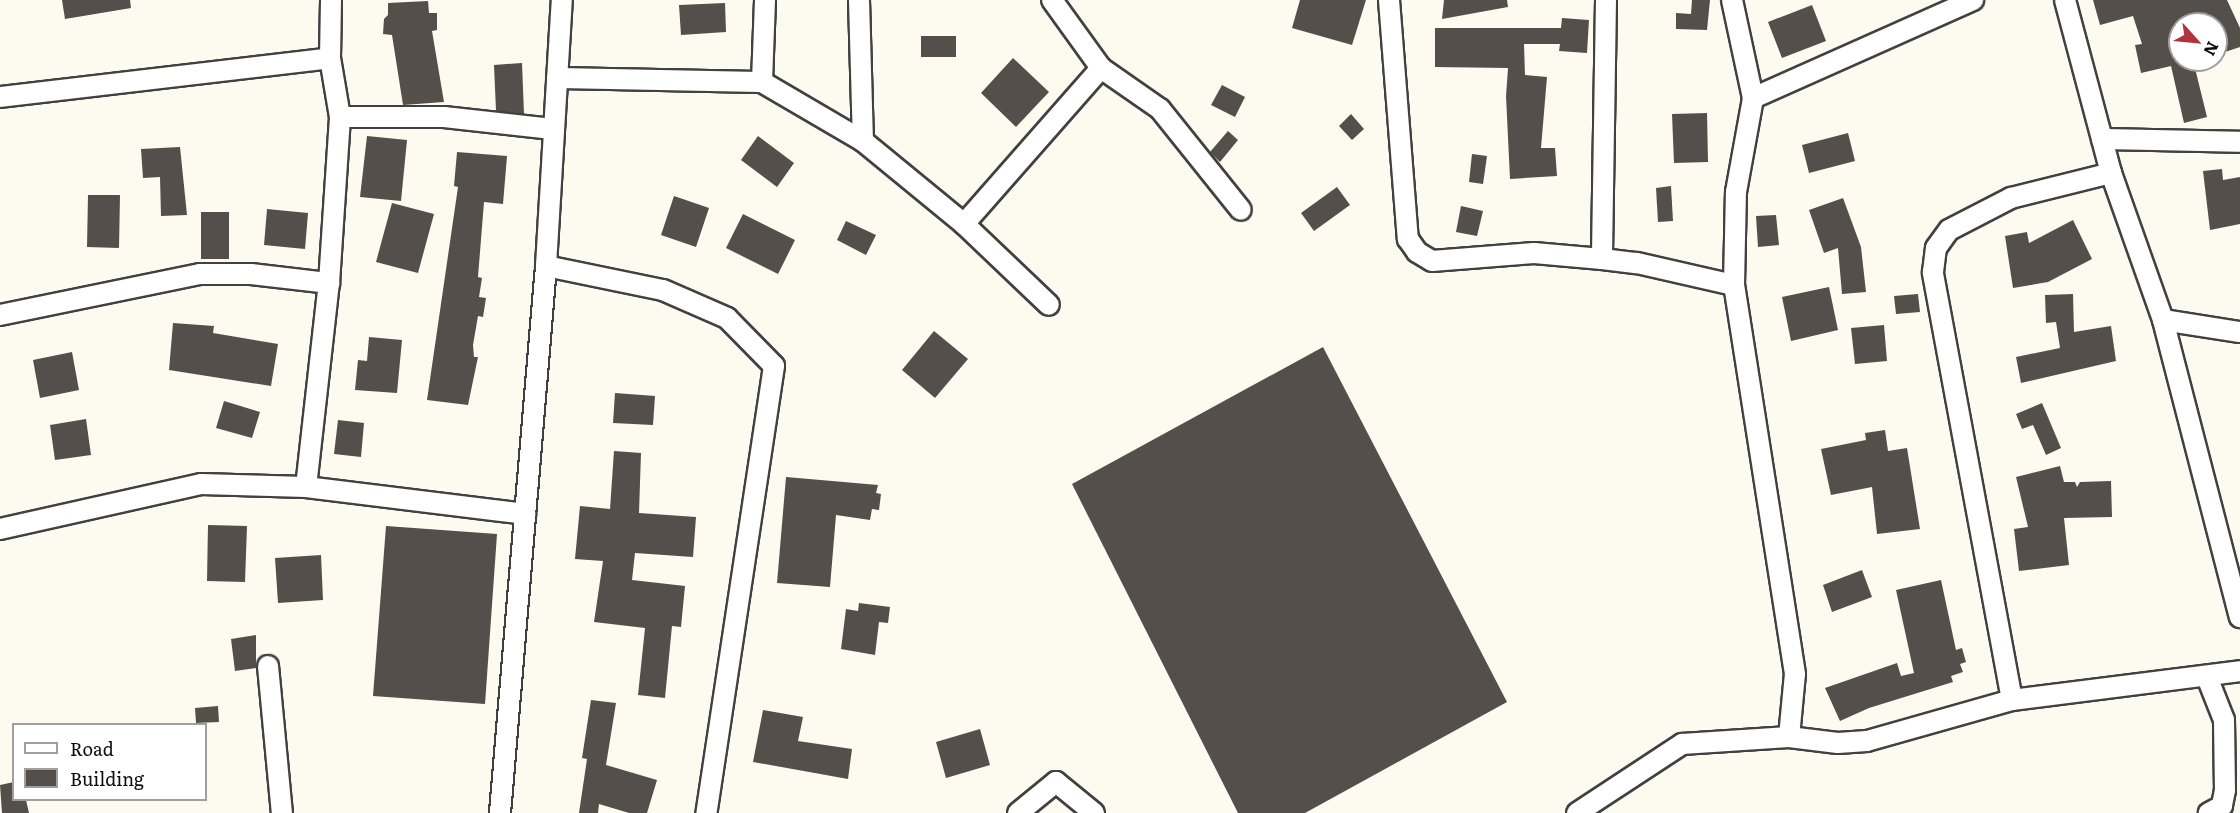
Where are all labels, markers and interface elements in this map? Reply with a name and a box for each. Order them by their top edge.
north arrow [2168,12,2228,72]
text: N [2199,38,2226,61]
legend [12,723,207,801]
text: Road [70,735,114,762]
text: Building [70,765,144,792]

